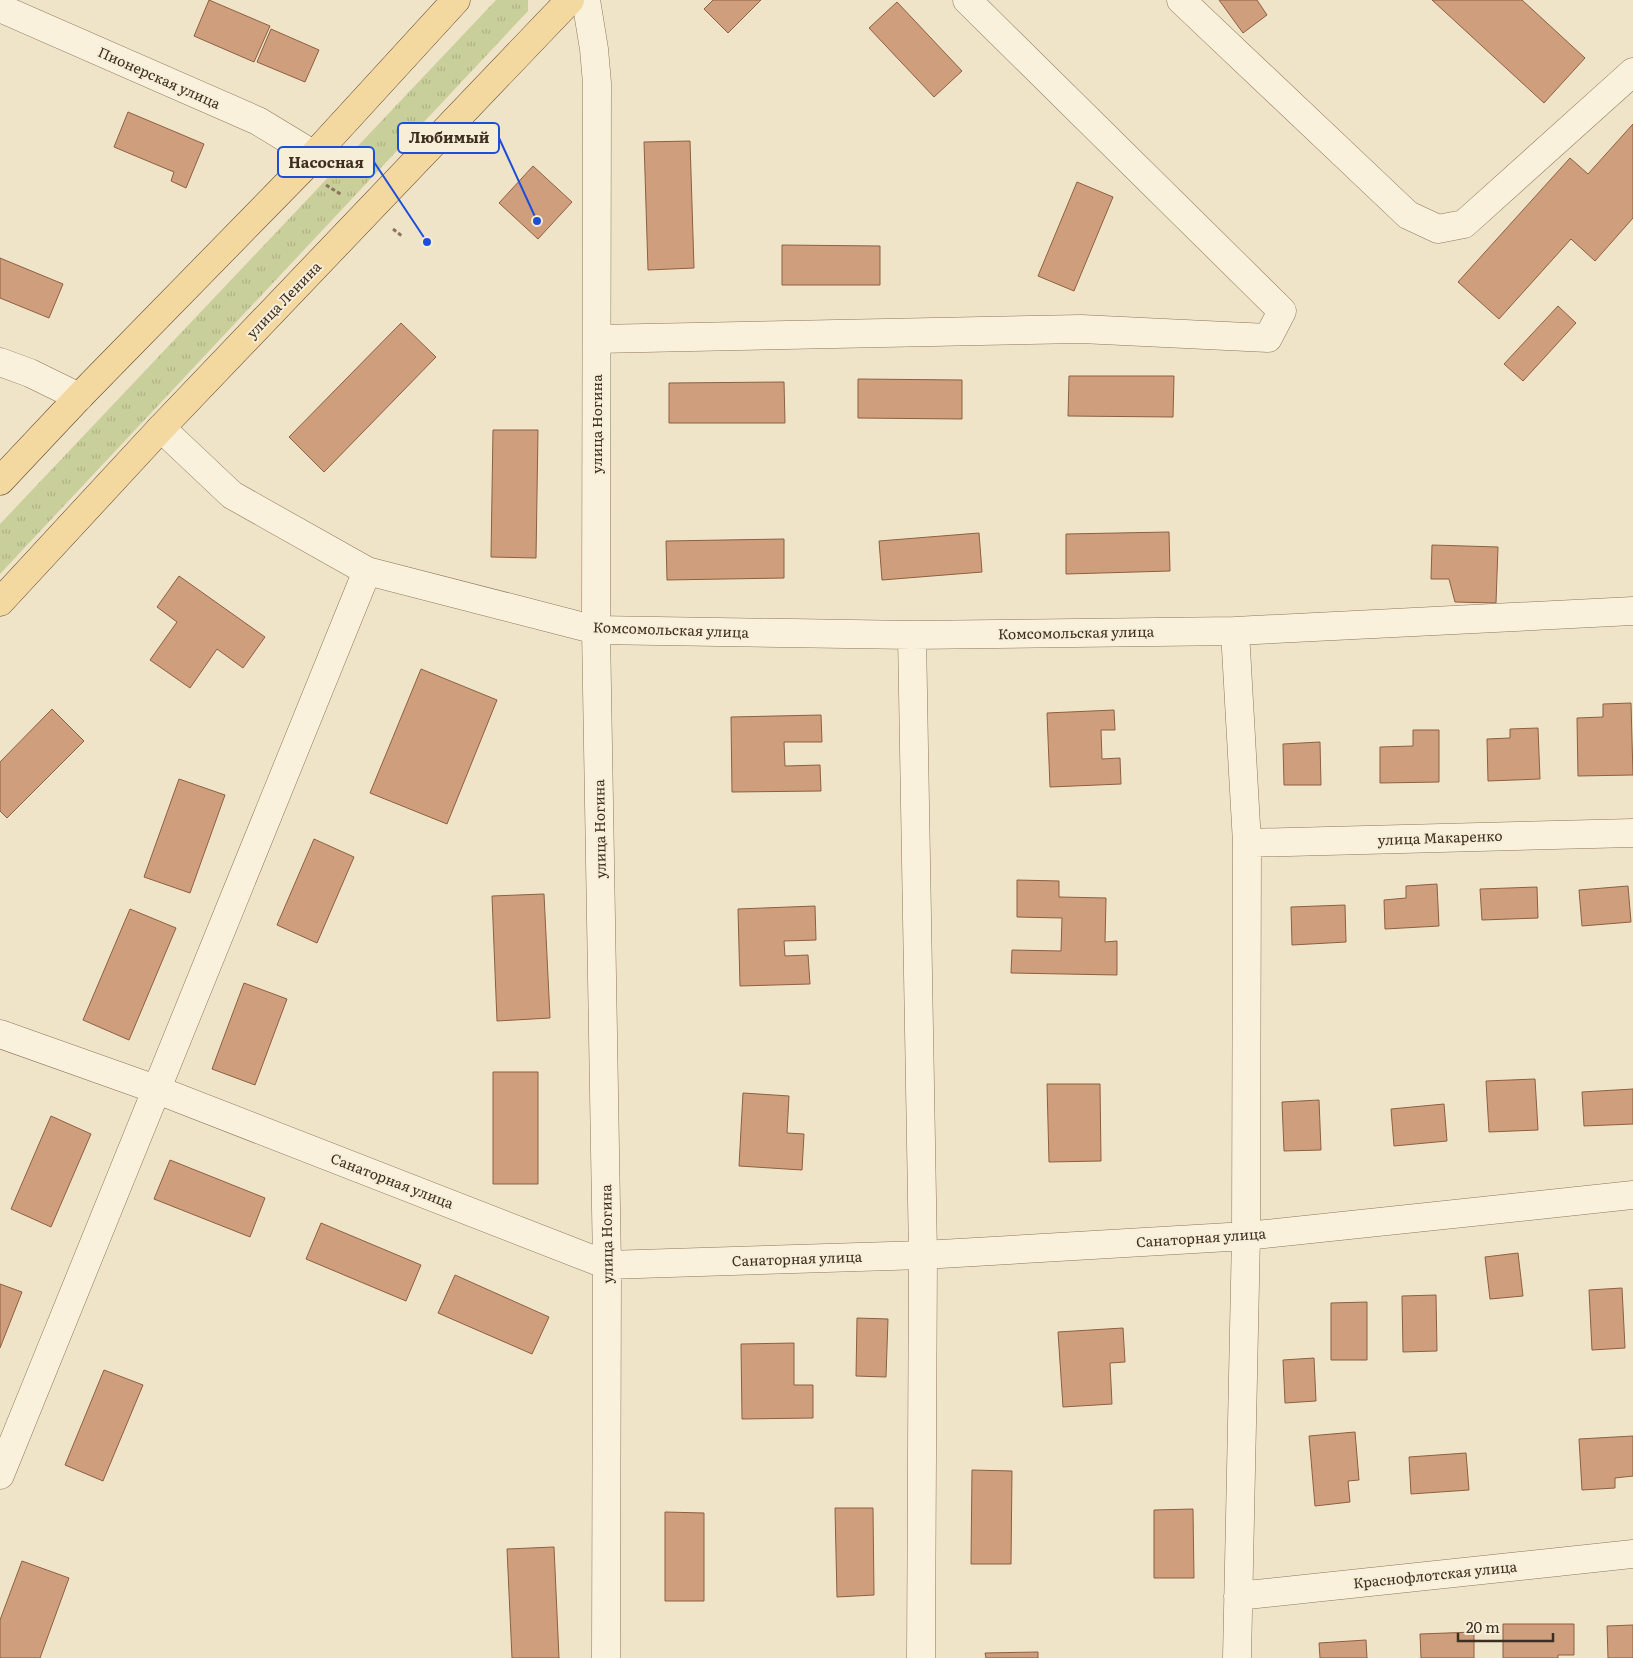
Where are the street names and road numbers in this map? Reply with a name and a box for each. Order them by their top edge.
street label: Пионерская улица [95,41,224,113]
street label: улица Ленина [241,256,325,342]
street label: улица Ногина [586,374,606,474]
street label: Комсомольская улица [593,616,750,642]
street label: Комсомольская улица [998,621,1155,643]
street label: улица Ногина [588,779,610,879]
street label: улица Макаренко [1377,825,1503,849]
street label: Санаторная улица [328,1147,457,1213]
street label: улица Ногина [595,1184,617,1284]
street label: Санаторная улица [1135,1222,1267,1252]
street label: Санаторная улица [732,1246,863,1270]
street label: Краснофлотская улица [1352,1555,1518,1593]

